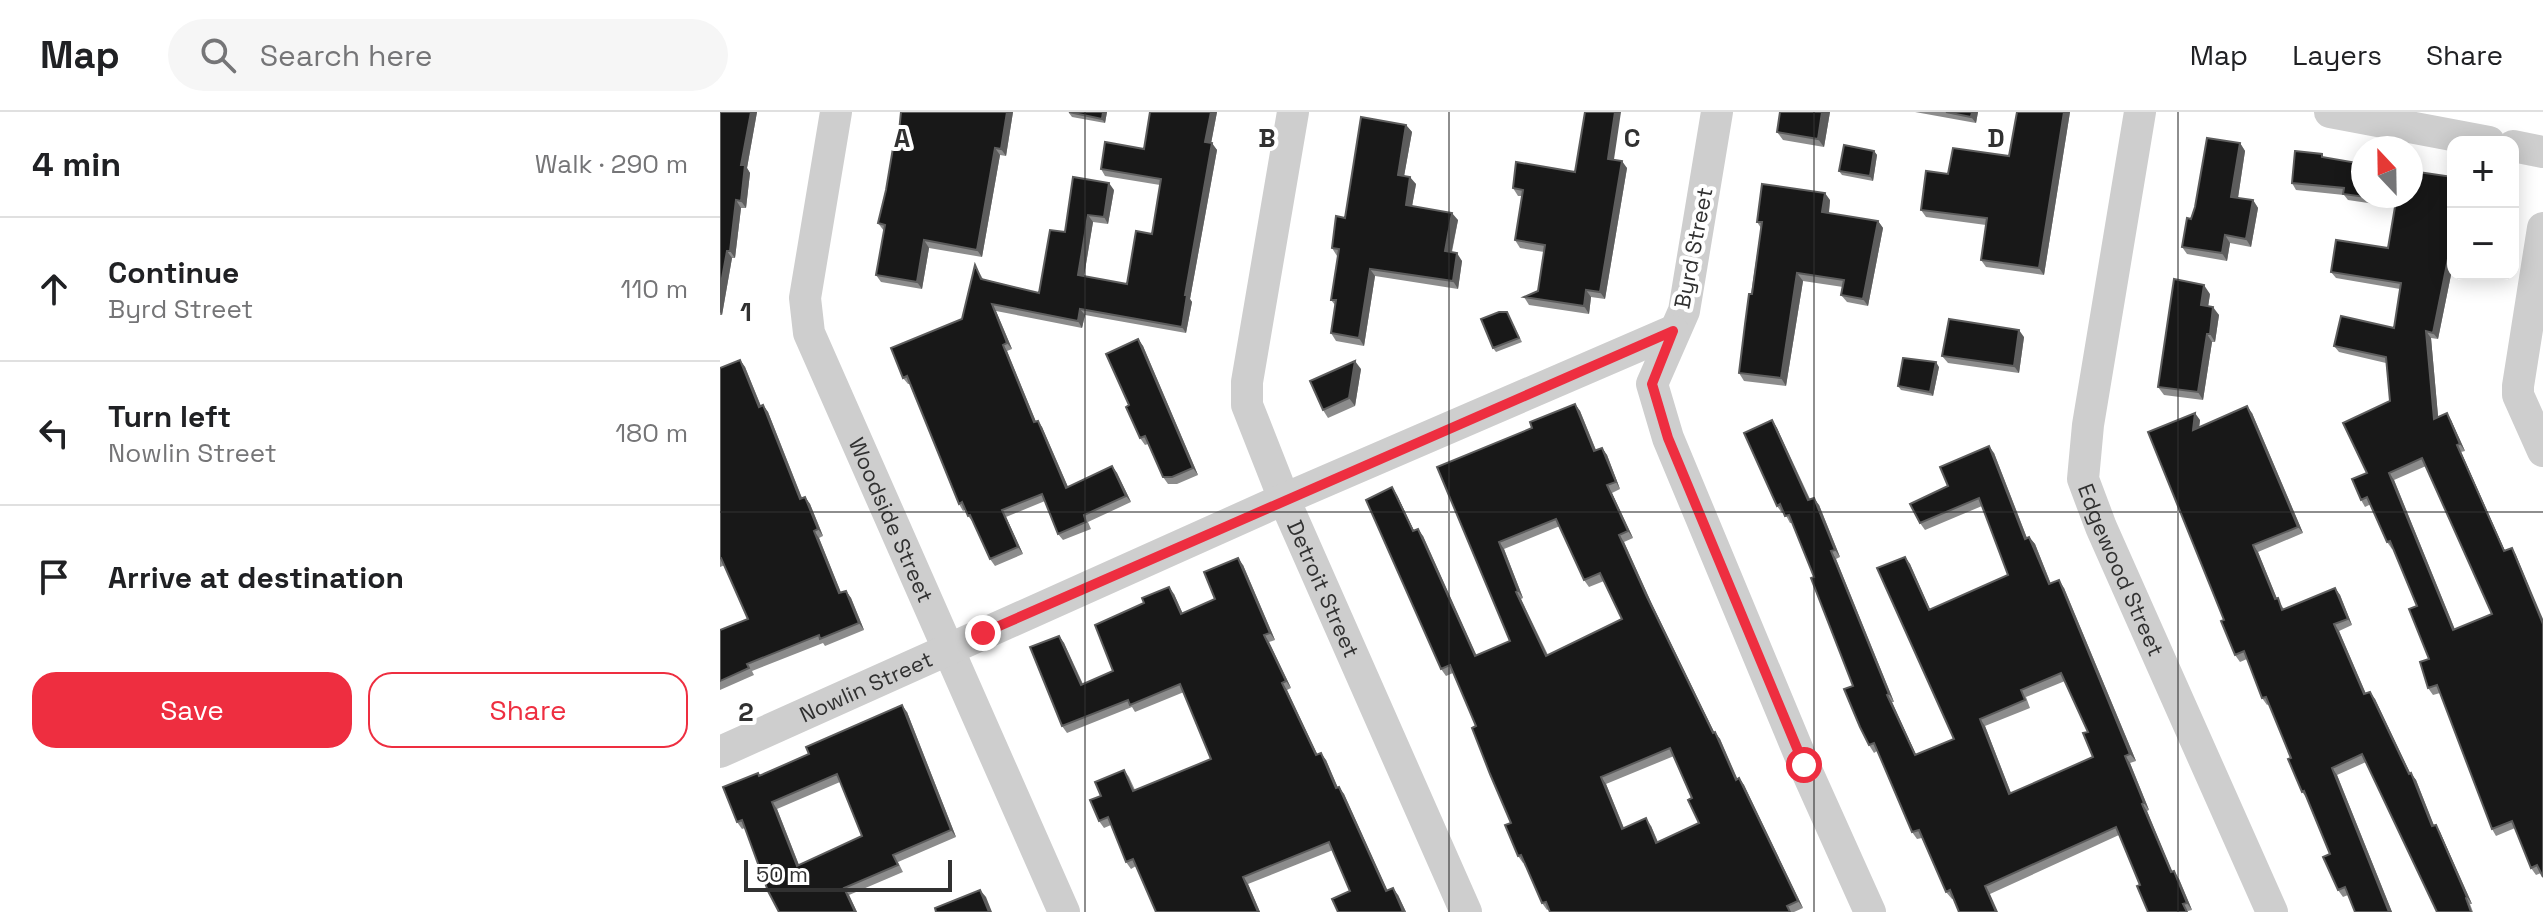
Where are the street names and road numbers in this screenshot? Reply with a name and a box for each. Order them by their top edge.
street label: Byrd Street [1668,185,1718,311]
street label: Woodside Street [843,433,940,607]
street label: Edgewood Street [2072,480,2171,660]
street label: Detroit Street [1281,516,1366,662]
street label: Nowlin Street [795,645,937,729]

